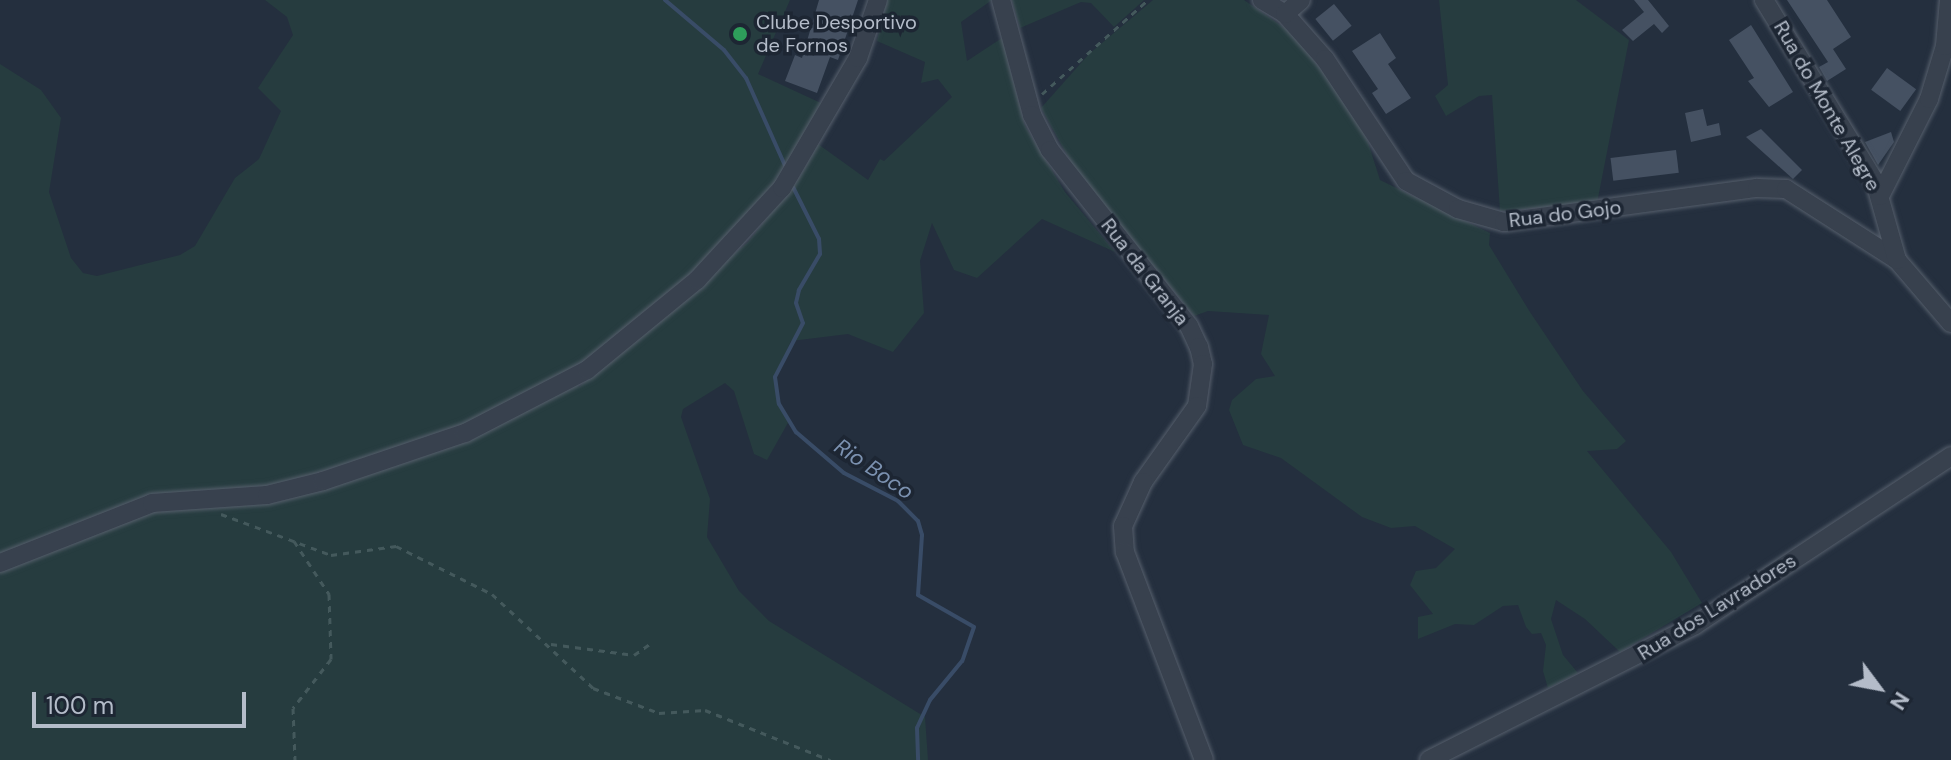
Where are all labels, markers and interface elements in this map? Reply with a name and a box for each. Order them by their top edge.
place label: Clube Desportivo de Fornos [756,10,917,57]
street label: Rua do Monte Alegre [1769,17,1885,195]
marker: Clube Desportivo de Fornos [731,25,749,43]
street label: Rua do Gojo [1507,195,1623,233]
street label: Rua da Granja [1096,214,1194,330]
water label: Rio Boco [829,433,919,505]
street label: Rua dos Lavradores [1633,549,1801,665]
north arrow [1839,648,1919,728]
scale bar [36,676,250,726]
text: N [1883,686,1916,715]
text: 100 m [46,690,114,721]

